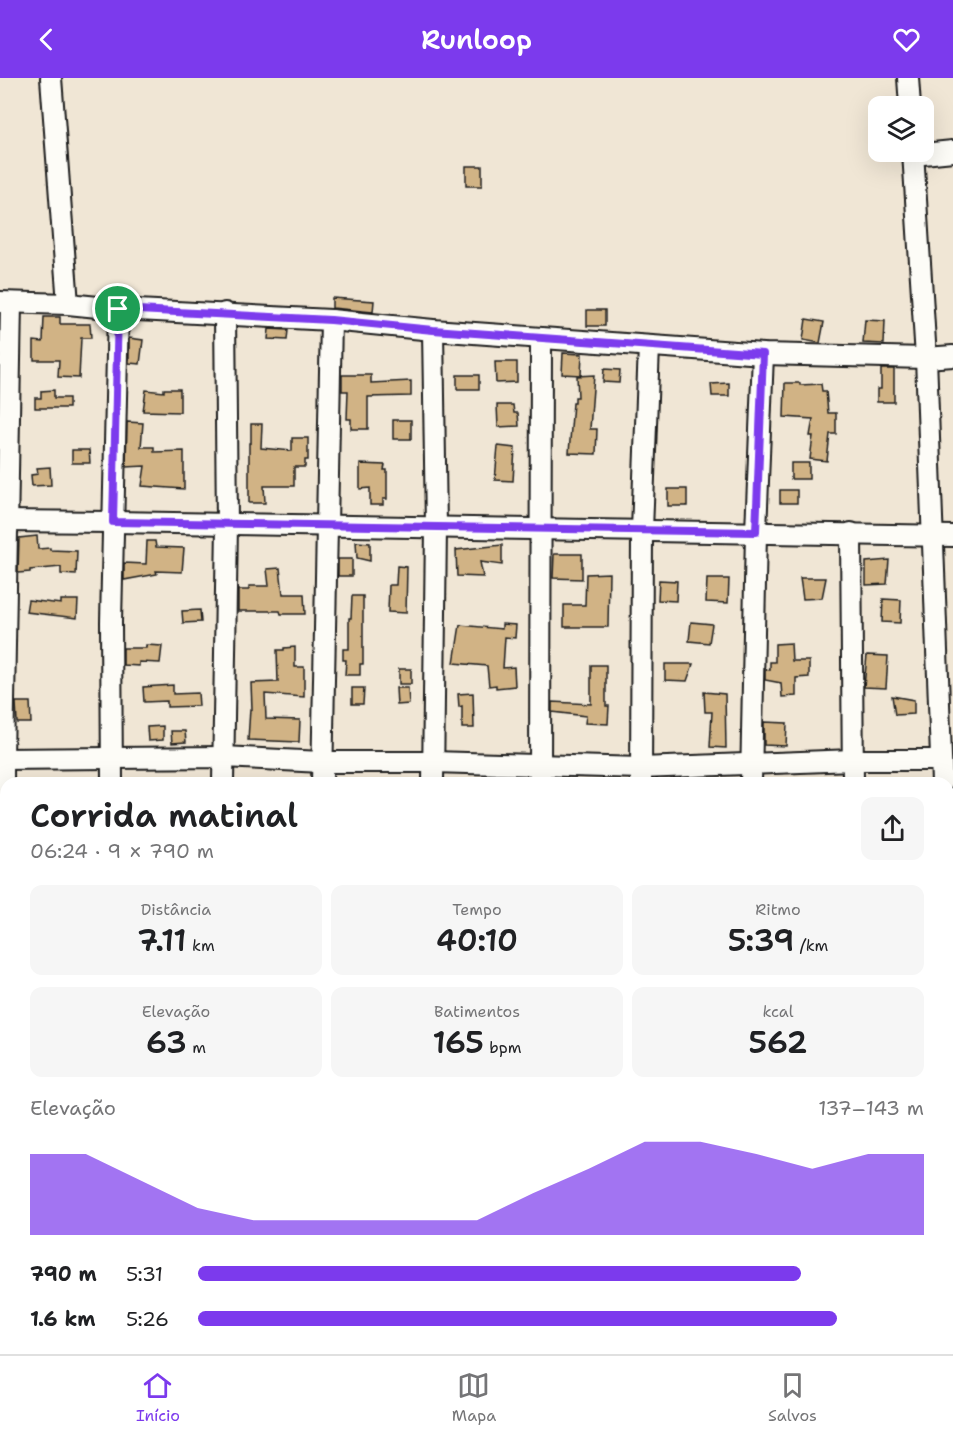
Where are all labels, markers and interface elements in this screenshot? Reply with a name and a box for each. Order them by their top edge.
text: Runloop [421,21,532,58]
icon: back [30,23,63,56]
icon: heart [890,23,923,56]
map controls [868,96,934,162]
button: layers [868,96,934,162]
pin [92,283,143,334]
icon: arrive [101,292,134,325]
text: Corrida matinal [30,793,298,838]
button: share [861,797,924,860]
text: 06:24 · 9 × 790 m [30,838,214,864]
text: Distância [141,899,211,920]
text: Tempo [452,899,502,920]
text: Ritmo [755,899,801,920]
text: 7.11 [137,920,187,961]
text: 40:10 [436,920,518,961]
text: 5:39 [728,920,794,961]
text: km [187,935,215,956]
text: /km [794,935,828,956]
text: Elevação [142,1001,210,1022]
text: Batimentos [434,1001,520,1022]
text: kcal [762,1001,794,1022]
text: 63 [146,1022,187,1063]
text: 165 [432,1022,484,1063]
text: 562 [748,1022,808,1063]
text: m [187,1037,206,1058]
text: bpm [484,1037,522,1058]
text: Elevação [30,1095,116,1121]
text: 137–143 m [818,1095,924,1121]
text: 790 m [30,1261,97,1287]
text: 5:31 [126,1261,163,1287]
text: 1.6 km [30,1306,96,1332]
text: 5:26 [126,1306,169,1332]
tab: Início [136,1369,180,1426]
tab: Mapa [452,1369,496,1426]
tab: Salvos [768,1369,817,1426]

